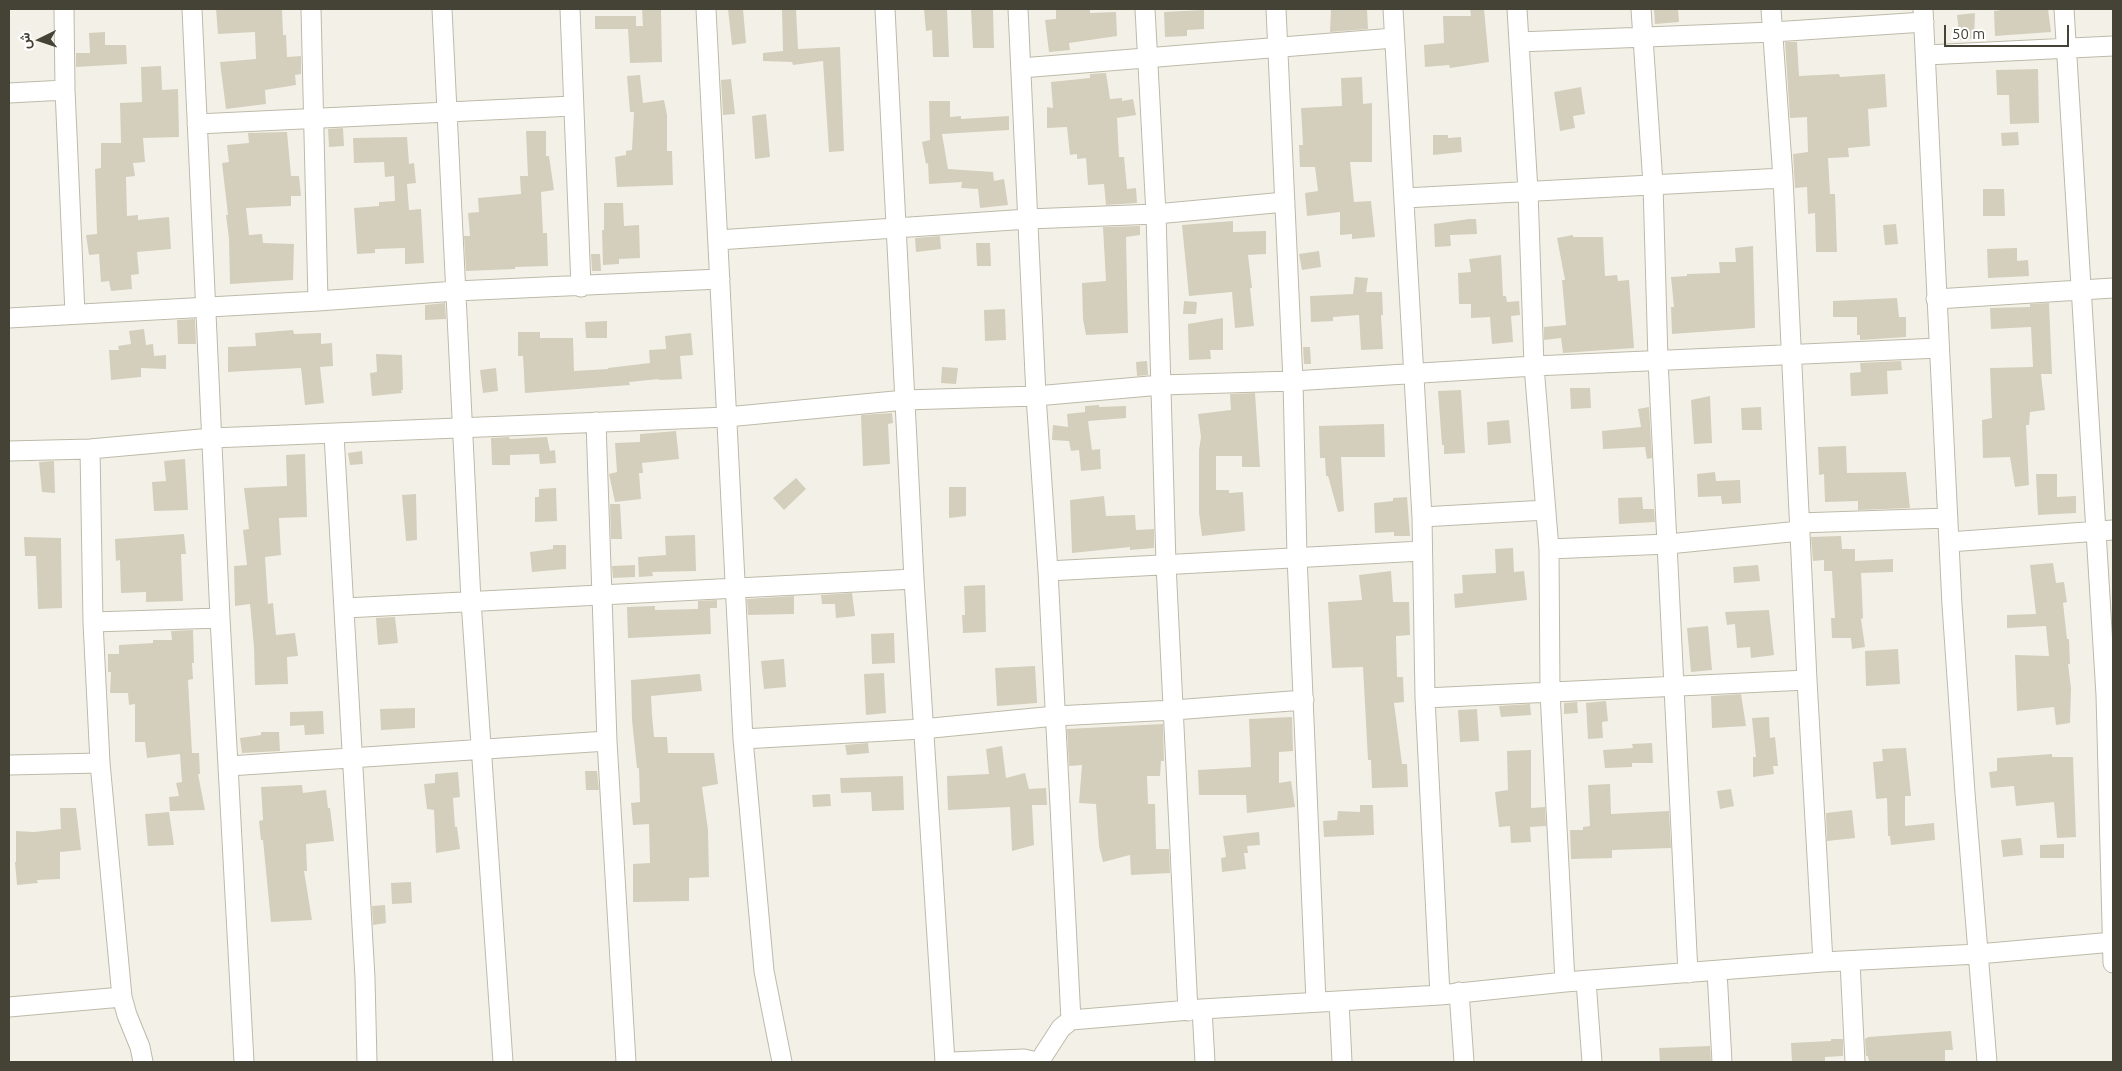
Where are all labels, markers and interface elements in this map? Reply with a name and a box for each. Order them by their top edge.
north arrow [15,15,65,65]
scale bar [1947,15,2072,47]
text: 50 m [1952,25,1985,42]
text: ش [16,32,34,50]

